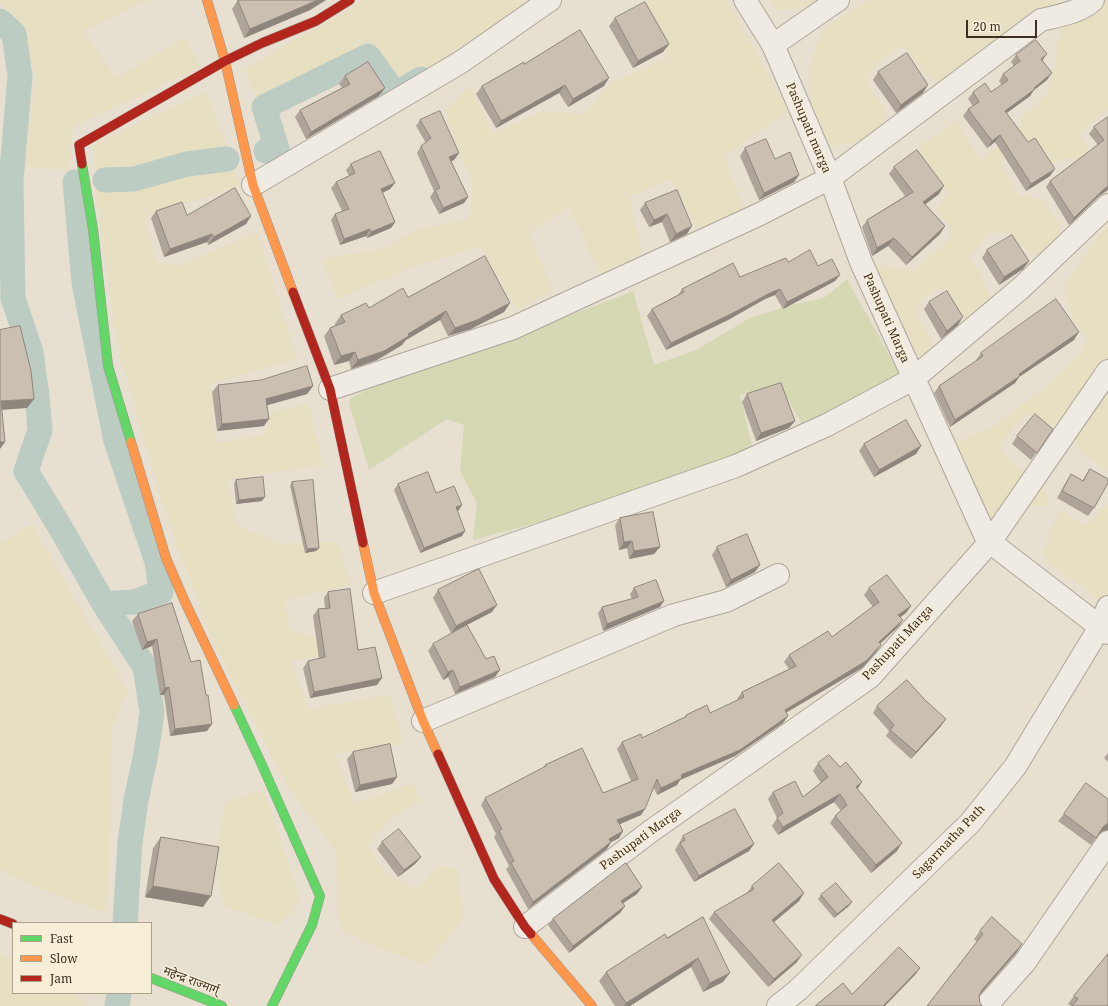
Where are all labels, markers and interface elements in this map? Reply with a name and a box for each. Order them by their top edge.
scale bar [968,12,1039,38]
text: 20 m [973,18,1001,35]
street label: Pashupati marga [782,81,834,175]
street label: Pashupati Marga [860,271,912,365]
street label: Pashupati Marga [860,603,936,683]
street label: Sagarmatha Path [910,802,988,882]
street label: Pashupati Marga [598,805,684,873]
legend [12,922,152,994]
text: Fast [50,930,73,947]
text: Slow [50,950,78,967]
street label: महेन्द्र राज्मार्ग् [161,964,221,998]
text: Jam [50,970,72,987]

